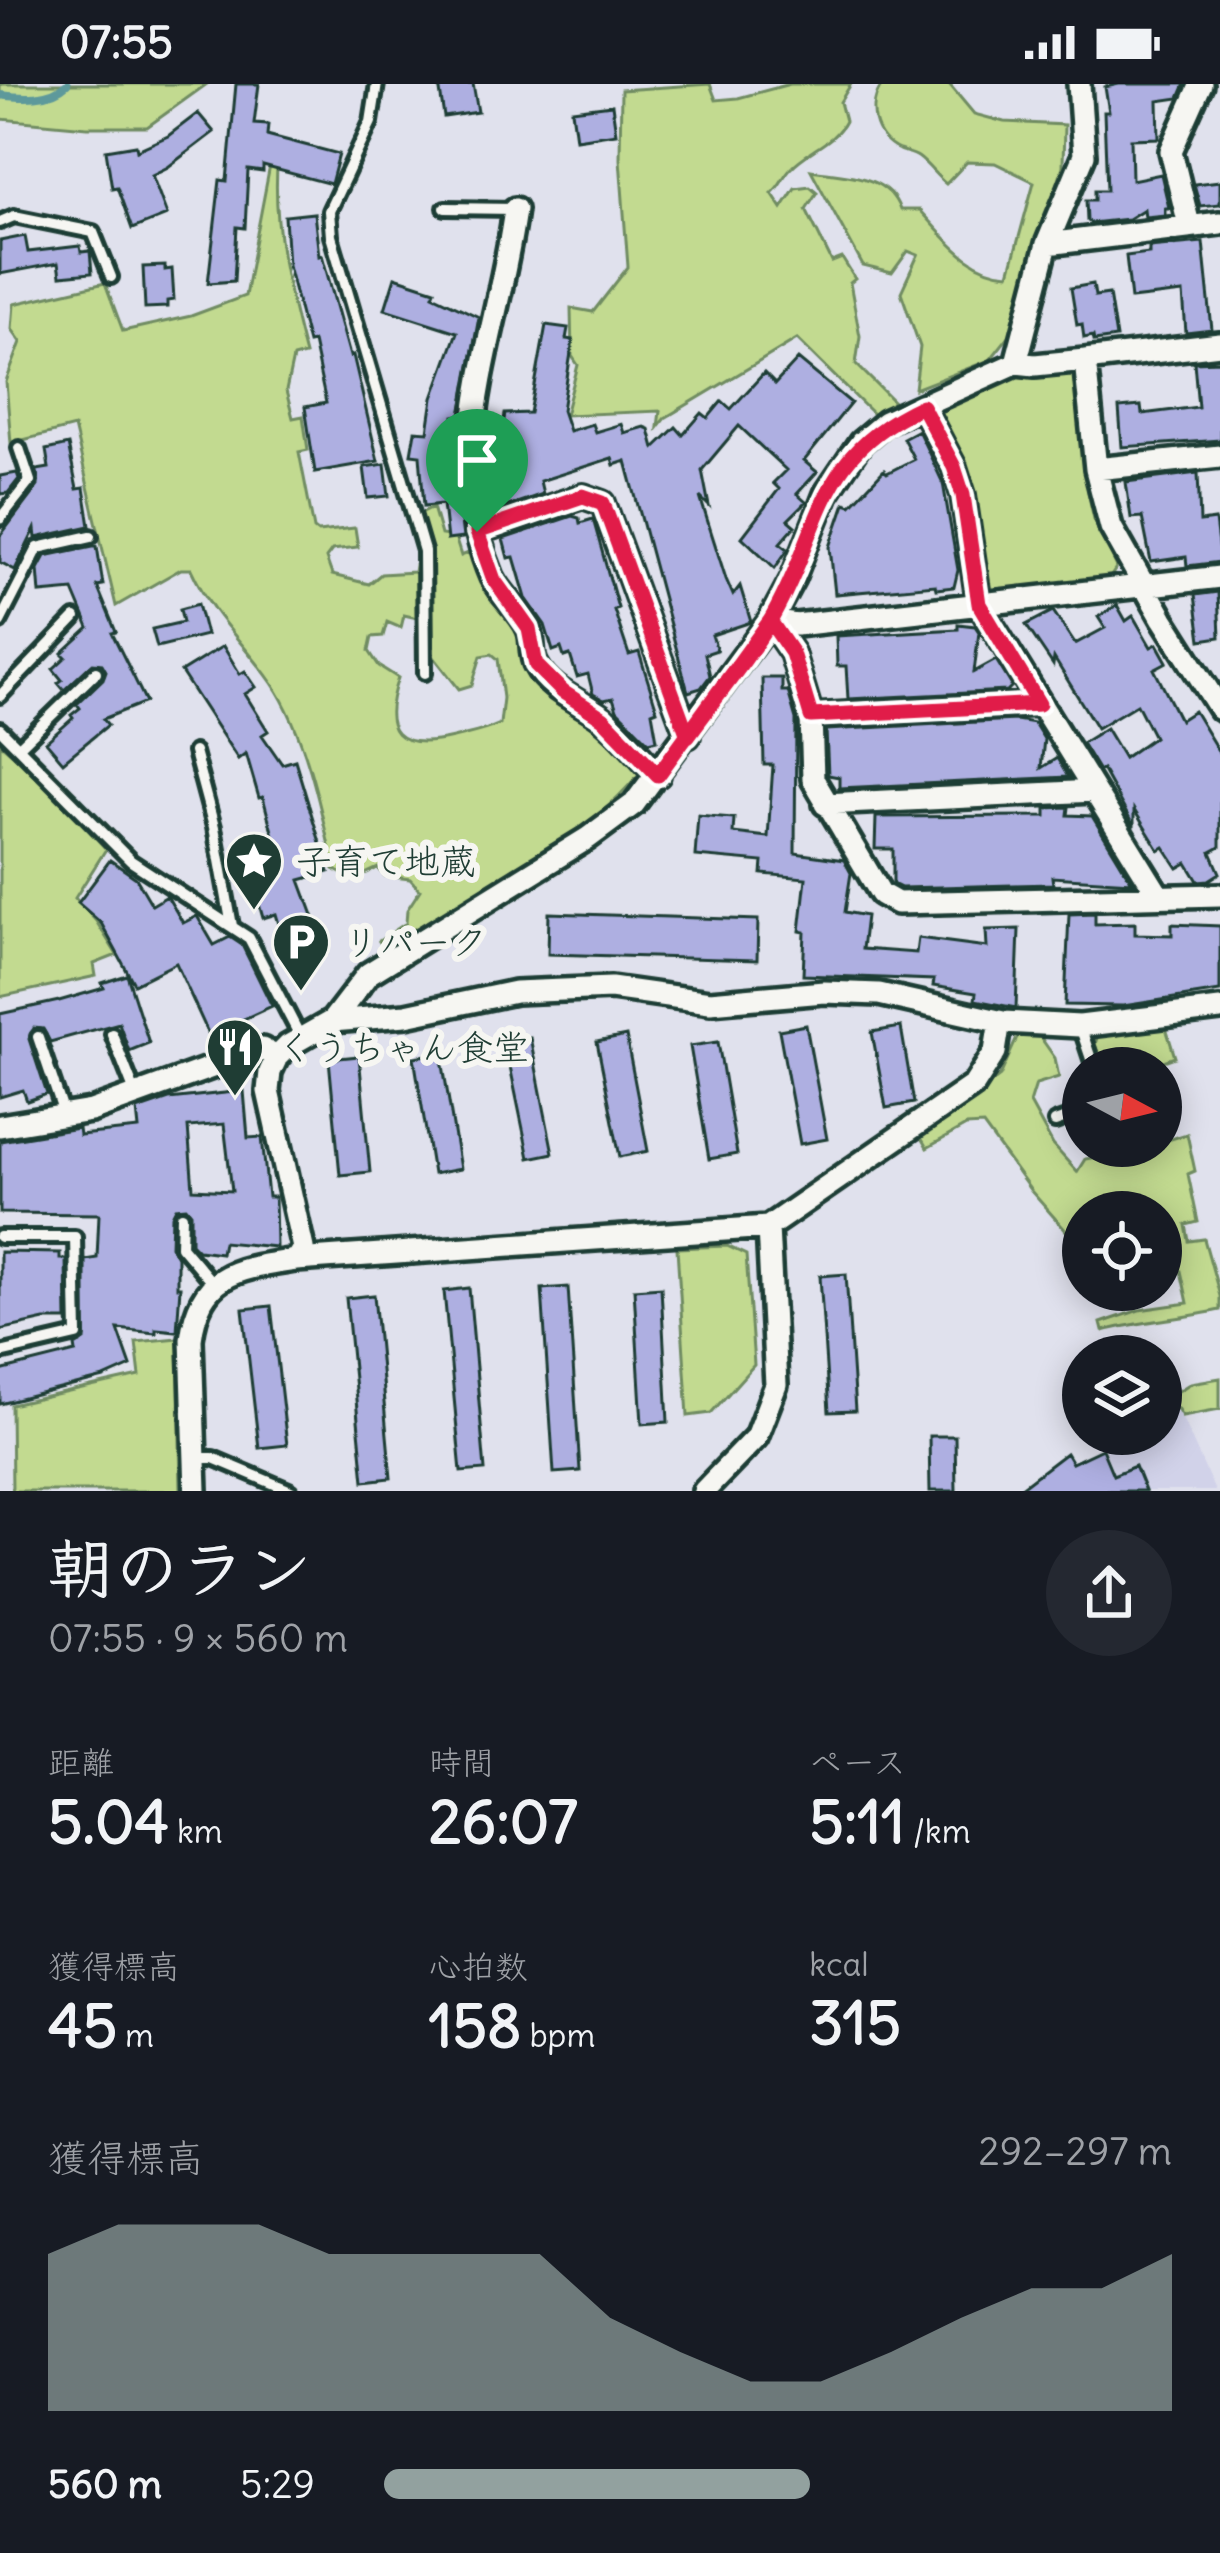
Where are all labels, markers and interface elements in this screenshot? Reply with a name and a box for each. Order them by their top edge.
text: 07:55 [60,14,173,70]
pin [426,409,528,532]
icon: arrive [444,427,510,493]
place icon: 子育て地蔵 [223,830,285,912]
place label: 子育て地蔵 [296,839,476,884]
parking icon: リパーク [270,911,332,993]
place label: リパーク [343,920,487,965]
restaurant icon: くうちゃん食堂 [204,1016,266,1098]
place label: くうちゃん食堂 [277,1025,529,1070]
north arrow [1062,1047,1182,1167]
map controls [1062,1047,1182,1455]
button: locate [1062,1191,1182,1311]
button: layers [1062,1335,1182,1455]
text: 朝のラン [48,1527,312,1610]
button: share [1046,1530,1172,1656]
text: 07:55 · 9 × 560 m [48,1614,348,1663]
text: 距離 [48,1741,114,1783]
text: 時間 [429,1741,495,1783]
text: ペース [809,1741,906,1783]
text: 5.04 [48,1784,169,1859]
text: 26:07 [429,1784,578,1859]
text: 5:11 [809,1784,905,1859]
text: km [169,1810,223,1852]
text: /km [905,1810,971,1852]
text: kcal [809,1943,869,1985]
text: 獲得標高 [48,1945,180,1987]
text: 心拍数 [429,1945,528,1987]
text: 315 [809,1985,901,2060]
text: 45 [48,1988,117,2063]
text: 158 [429,1988,522,2063]
text: m [117,2014,154,2056]
text: bpm [522,2014,595,2056]
text: 292–297 m [978,2127,1172,2176]
text: 獲得標高 [48,2134,204,2183]
text: 560 m [48,2460,162,2509]
text: 5:29 [240,2460,315,2509]

